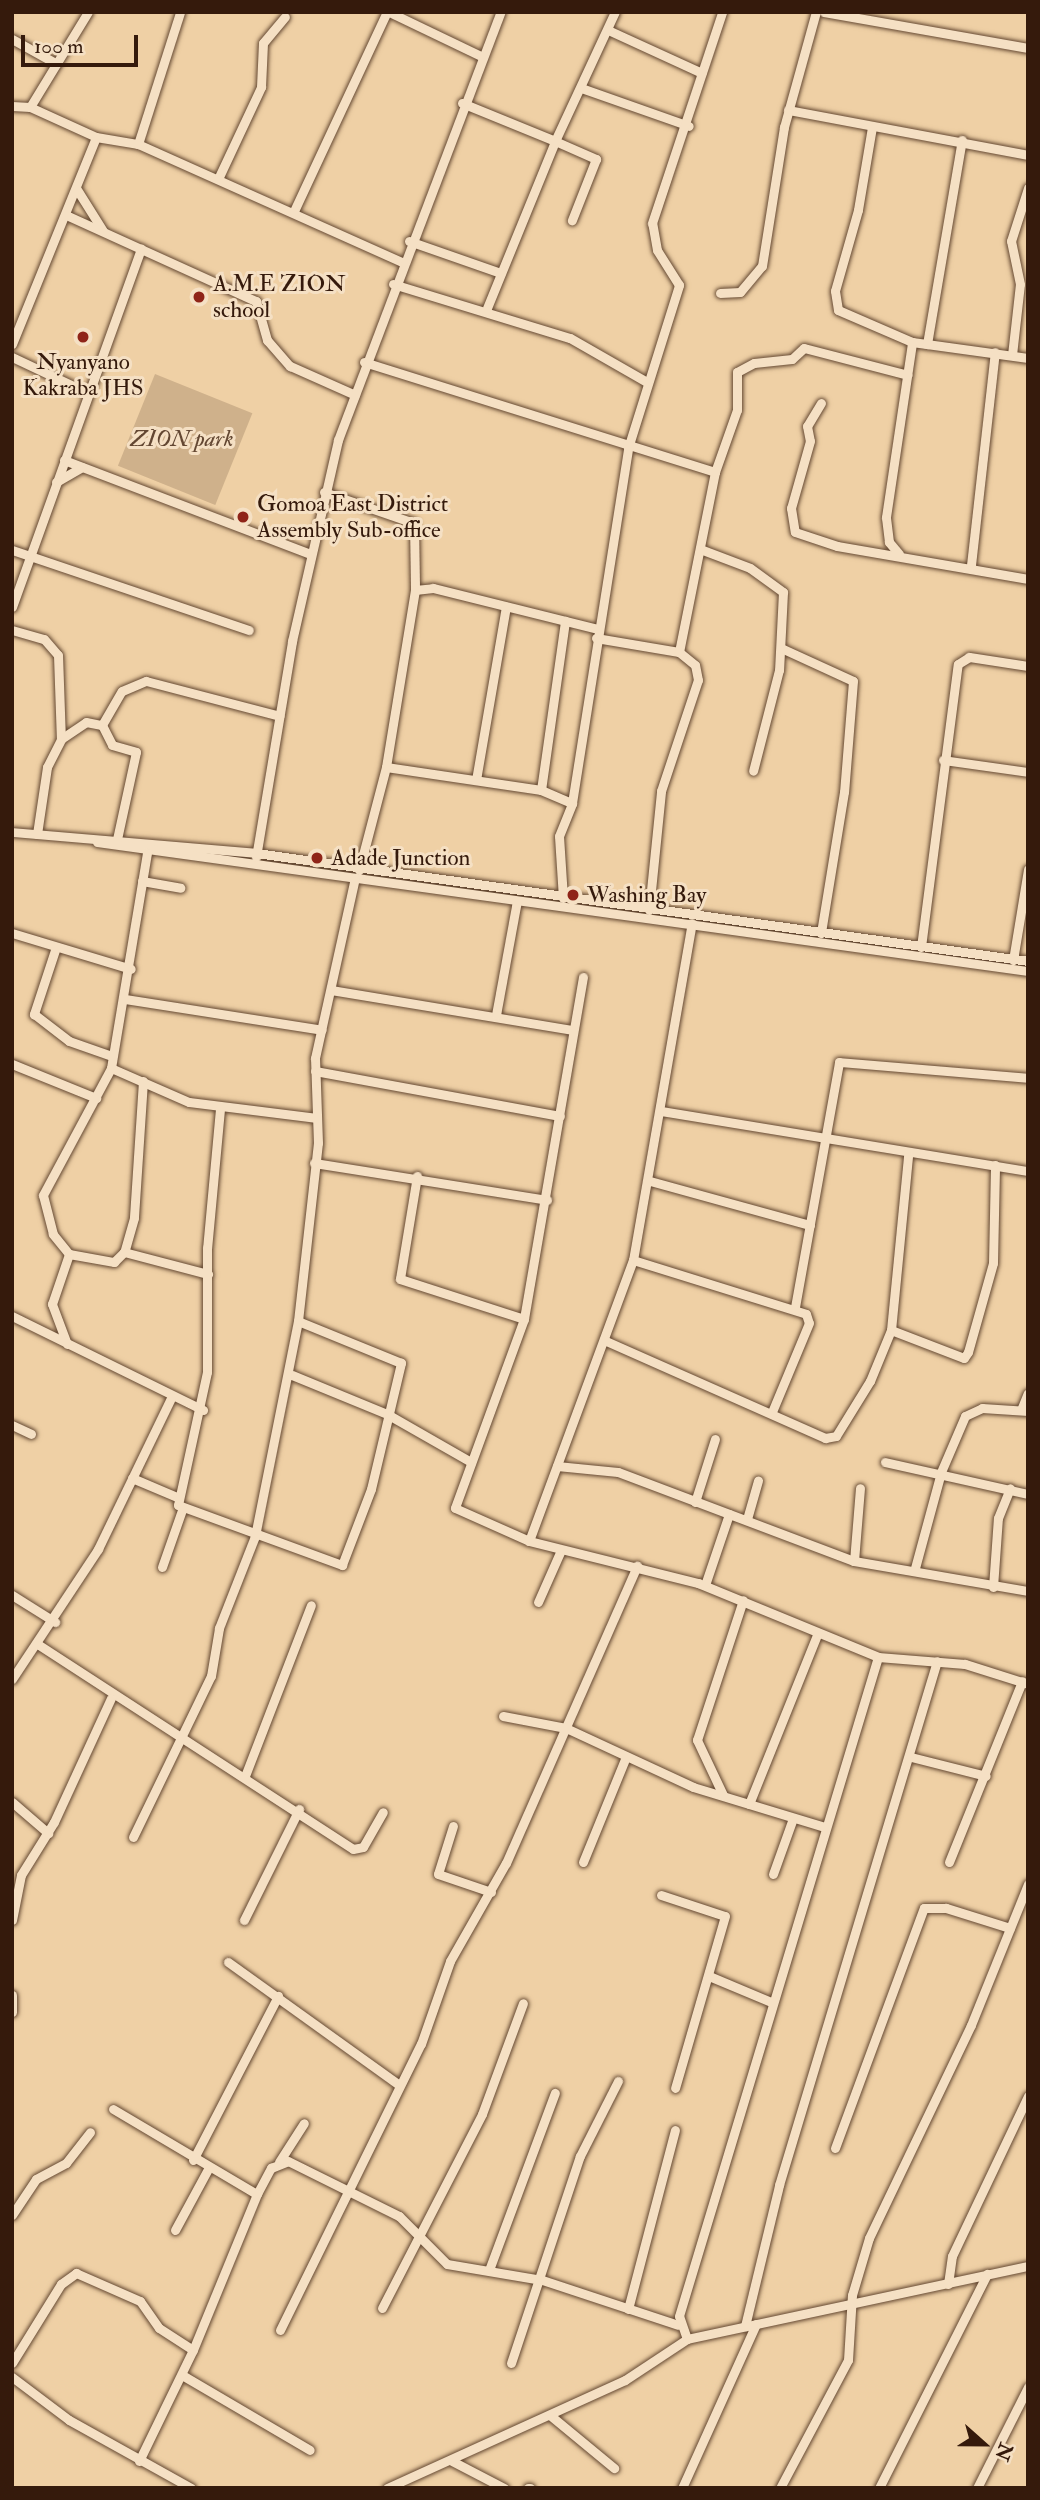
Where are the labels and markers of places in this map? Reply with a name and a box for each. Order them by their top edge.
place label: A.M.E ZION school [213,270,346,324]
marker: A.M.E ZION school [191,289,207,305]
marker: Nyanyano Kakraba JHS [75,329,91,345]
place label: Nyanyano Kakraba JHS [22,348,144,402]
place label: Gomoa East District Assembly Sub-office [257,490,448,544]
marker: Gomoa East District Assembly Sub-office [235,509,251,525]
place label: Adade Junction [331,844,470,872]
marker: Adade Junction [309,850,325,866]
place label: Washing Bay [587,881,706,909]
marker: Washing Bay [565,887,581,903]

